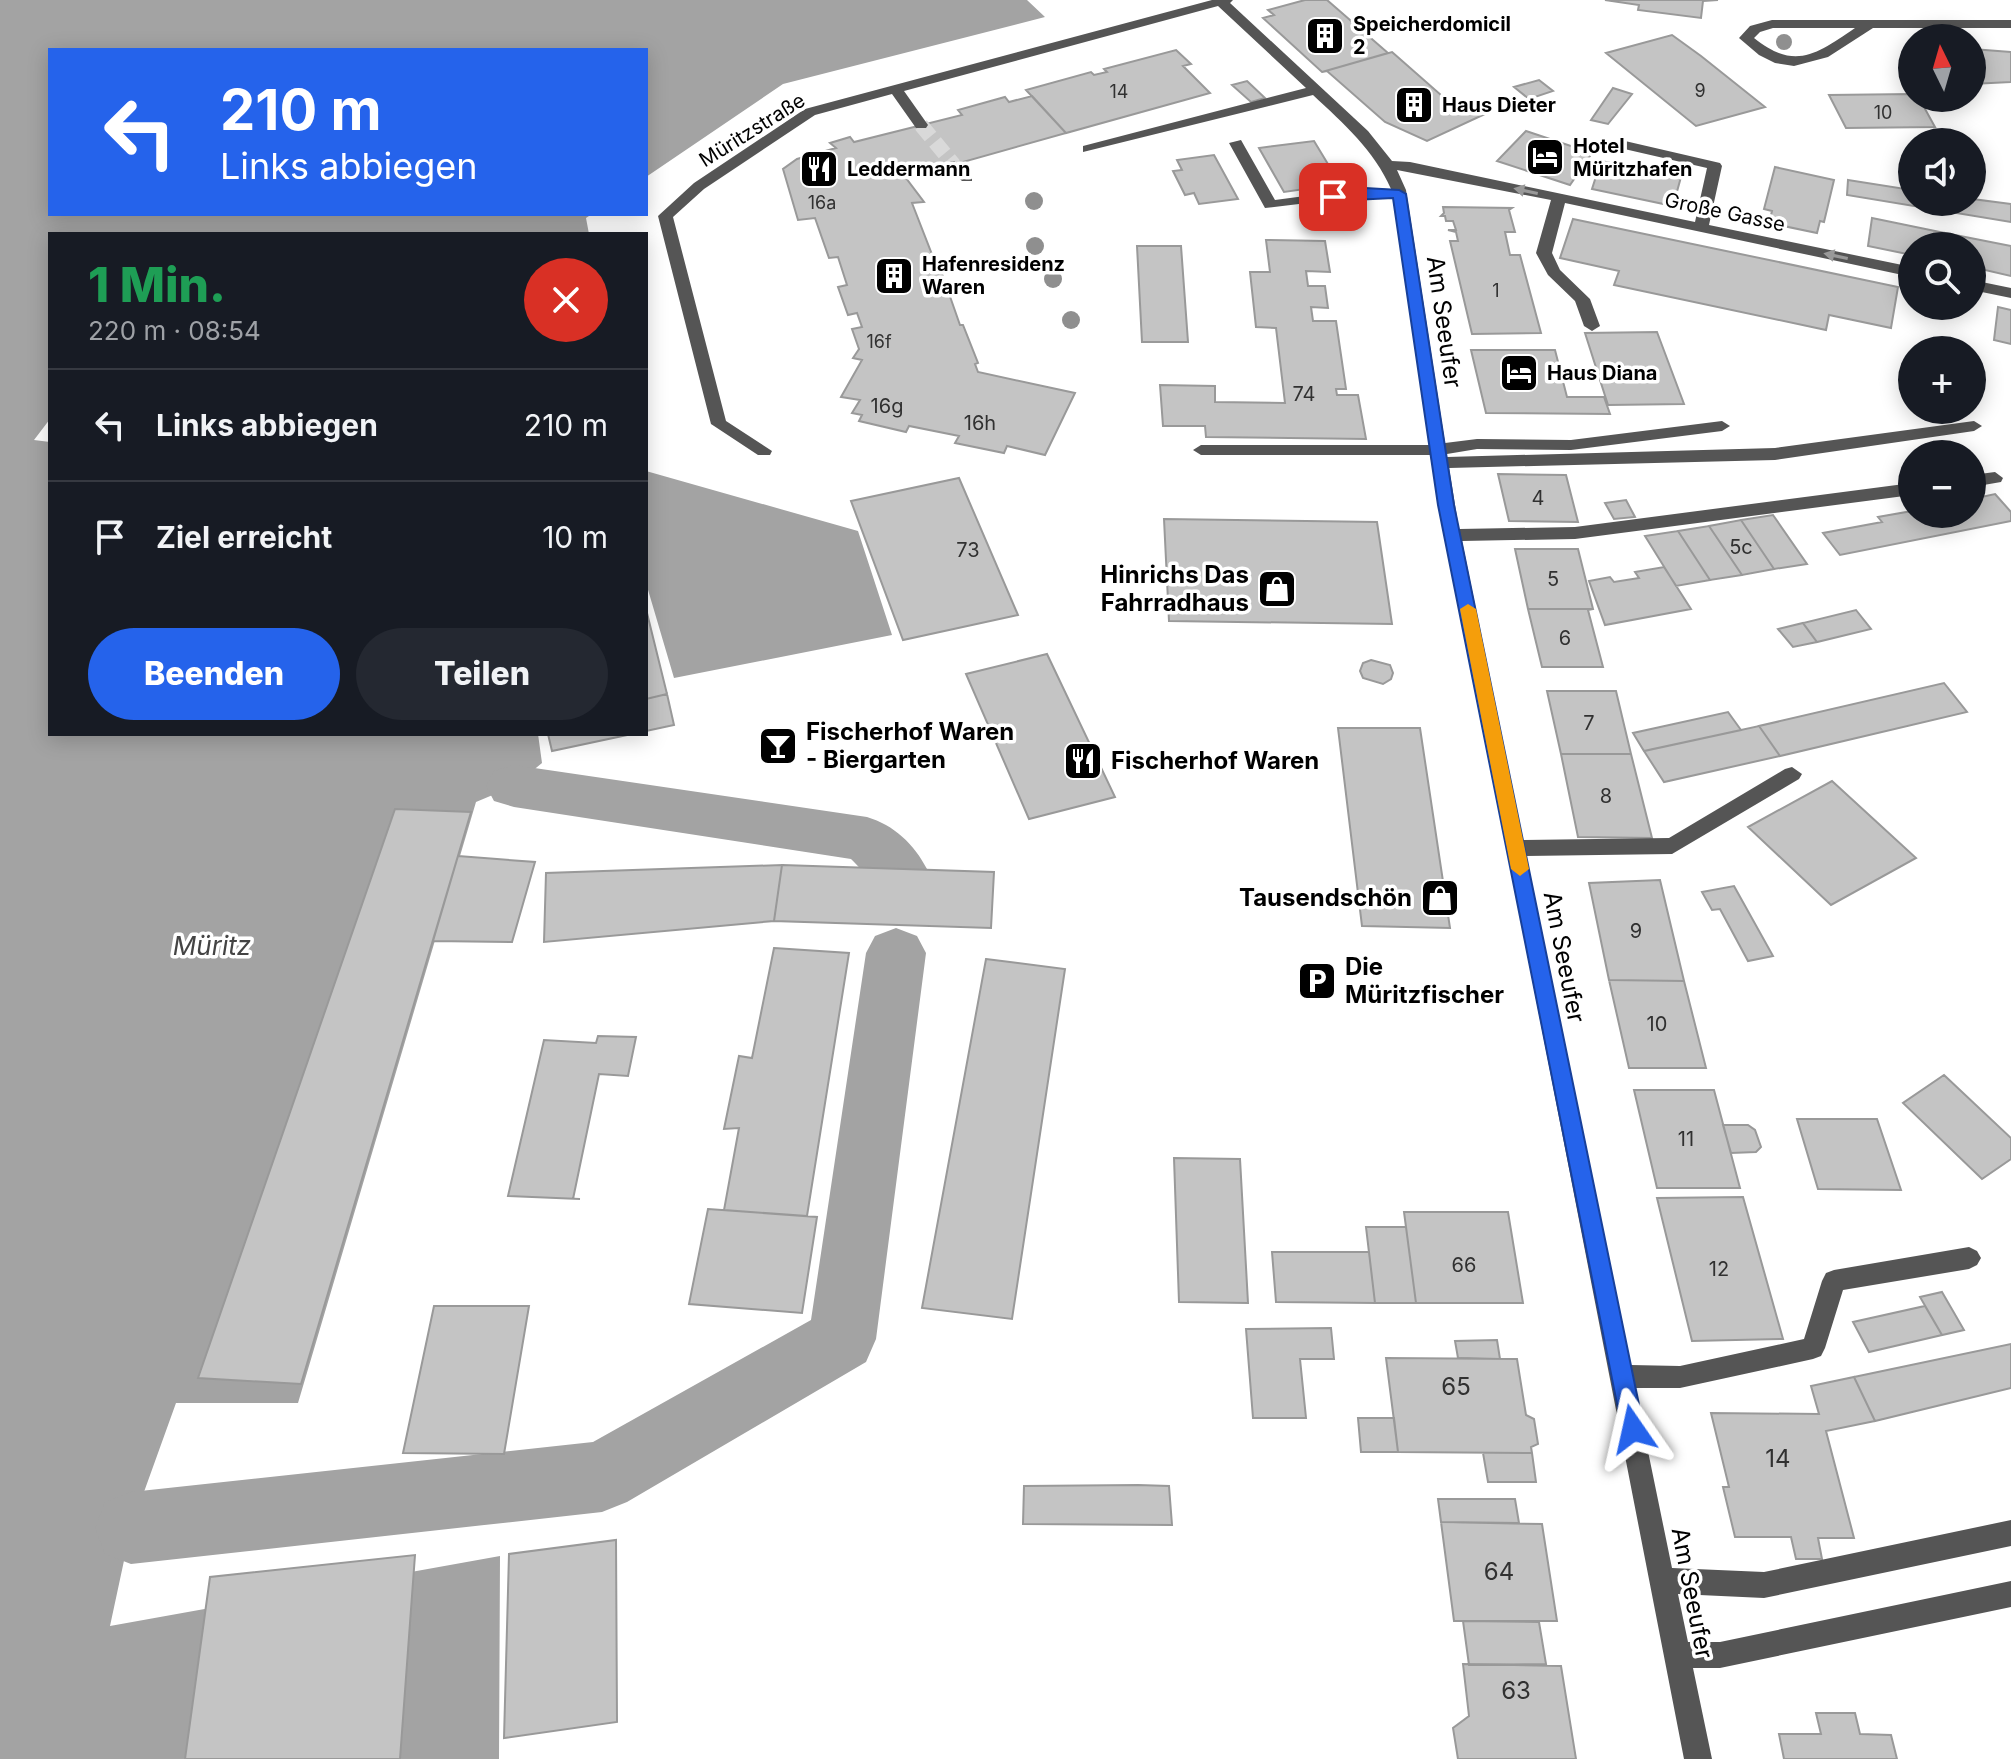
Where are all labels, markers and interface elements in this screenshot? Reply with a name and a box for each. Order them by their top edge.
place label: Speicherdomicil 2 [1353,12,1511,59]
building icon: Speicherdomicil 2 [1304,15,1346,57]
north arrow [1898,24,1986,112]
map controls [1898,24,1986,528]
text: 210 m [220,76,382,144]
icon: left [88,80,192,184]
house number: 9 [1694,80,1706,101]
house number: 14 [1110,81,1128,102]
building icon: Haus Dieter [1393,84,1435,126]
street label: Müritzstraße [695,88,809,172]
place label: Haus Dieter [1442,93,1556,117]
house number: 10 [1874,102,1892,123]
button: sound [1898,128,1986,216]
place label: Hotel Müritzhafen [1573,134,1693,181]
hotel icon: Hotel Müritzhafen [1524,136,1566,178]
text: Links abbiegen [220,144,478,188]
restaurant icon: Leddermann [798,148,840,190]
place label: Leddermann [847,157,970,181]
pin [1299,163,1367,231]
icon: arrive [1311,175,1355,219]
one-way arrow [1514,184,1539,197]
street label: Große Gasse [1663,188,1787,236]
house number: 16a [808,192,836,213]
button: search [1898,232,1986,320]
one-way arrow [1823,250,1848,262]
place label: Hafenresidenz Waren [922,252,1065,299]
street label: Am Seeufer [1421,254,1468,390]
text: 1 Min. [88,255,226,314]
building icon: Hafenresidenz Waren [873,255,915,297]
button: close [524,258,608,342]
house number: 1 [1492,280,1500,301]
text: 220 m · 08:54 [88,315,261,346]
house number: 16f [866,331,892,352]
button: + [1898,336,1986,424]
hotel icon: Haus Diana [1498,352,1540,394]
place label: Haus Diana [1547,361,1657,385]
house number: 74 [1292,382,1316,406]
house number: 16g [871,394,903,418]
icon: left [88,403,132,447]
text: Links abbiegen [156,407,378,443]
text: 210 m [524,407,608,443]
house number: 16h [964,411,996,435]
button: − [1898,440,1986,528]
house number: 4 [1532,486,1544,510]
icon: arrive [88,515,132,559]
text: Ziel erreicht [156,519,332,555]
text: 10 m [542,519,608,555]
house number: 5c [1729,535,1753,559]
house number: 73 [956,538,980,562]
place label: Hinrichs Das Fahrradhaus [1100,560,1249,617]
house number: 5 [1547,567,1559,591]
shop icon: Hinrichs Das Fahrradhaus [1256,568,1298,610]
house number: 6 [1559,626,1571,650]
button: Beenden [88,628,340,720]
button: Teilen [356,628,608,720]
house number: 7 [1583,711,1595,735]
place label: Fischerhof Waren - Biergarten [806,717,1014,774]
bar icon: Fischerhof Waren - Biergarten [757,725,799,767]
restaurant icon: Fischerhof Waren [1062,740,1104,782]
place label: Fischerhof Waren [1111,746,1319,775]
house number: 8 [1600,784,1612,808]
shop icon: Tausendschön [1419,877,1461,919]
place label: Tausendschön [1239,883,1412,912]
street label: Am Seeufer [1538,889,1591,1025]
house number: 9 [1630,919,1642,943]
water label: Müritz [173,930,251,961]
place label: Die Müritzfischer [1345,952,1504,1009]
parking icon: Die Müritzfischer [1296,960,1338,1002]
house number: 10 [1647,1012,1667,1036]
house number: 11 [1678,1127,1694,1151]
house number: 66 [1452,1253,1476,1277]
house number: 12 [1709,1257,1729,1281]
house number: 65 [1441,1372,1471,1401]
position arrow [1591,1387,1675,1471]
house number: 14 [1765,1444,1791,1473]
street label: Am Seeufer [1666,1525,1719,1661]
house number: 64 [1484,1557,1514,1586]
house number: 63 [1501,1676,1531,1705]

